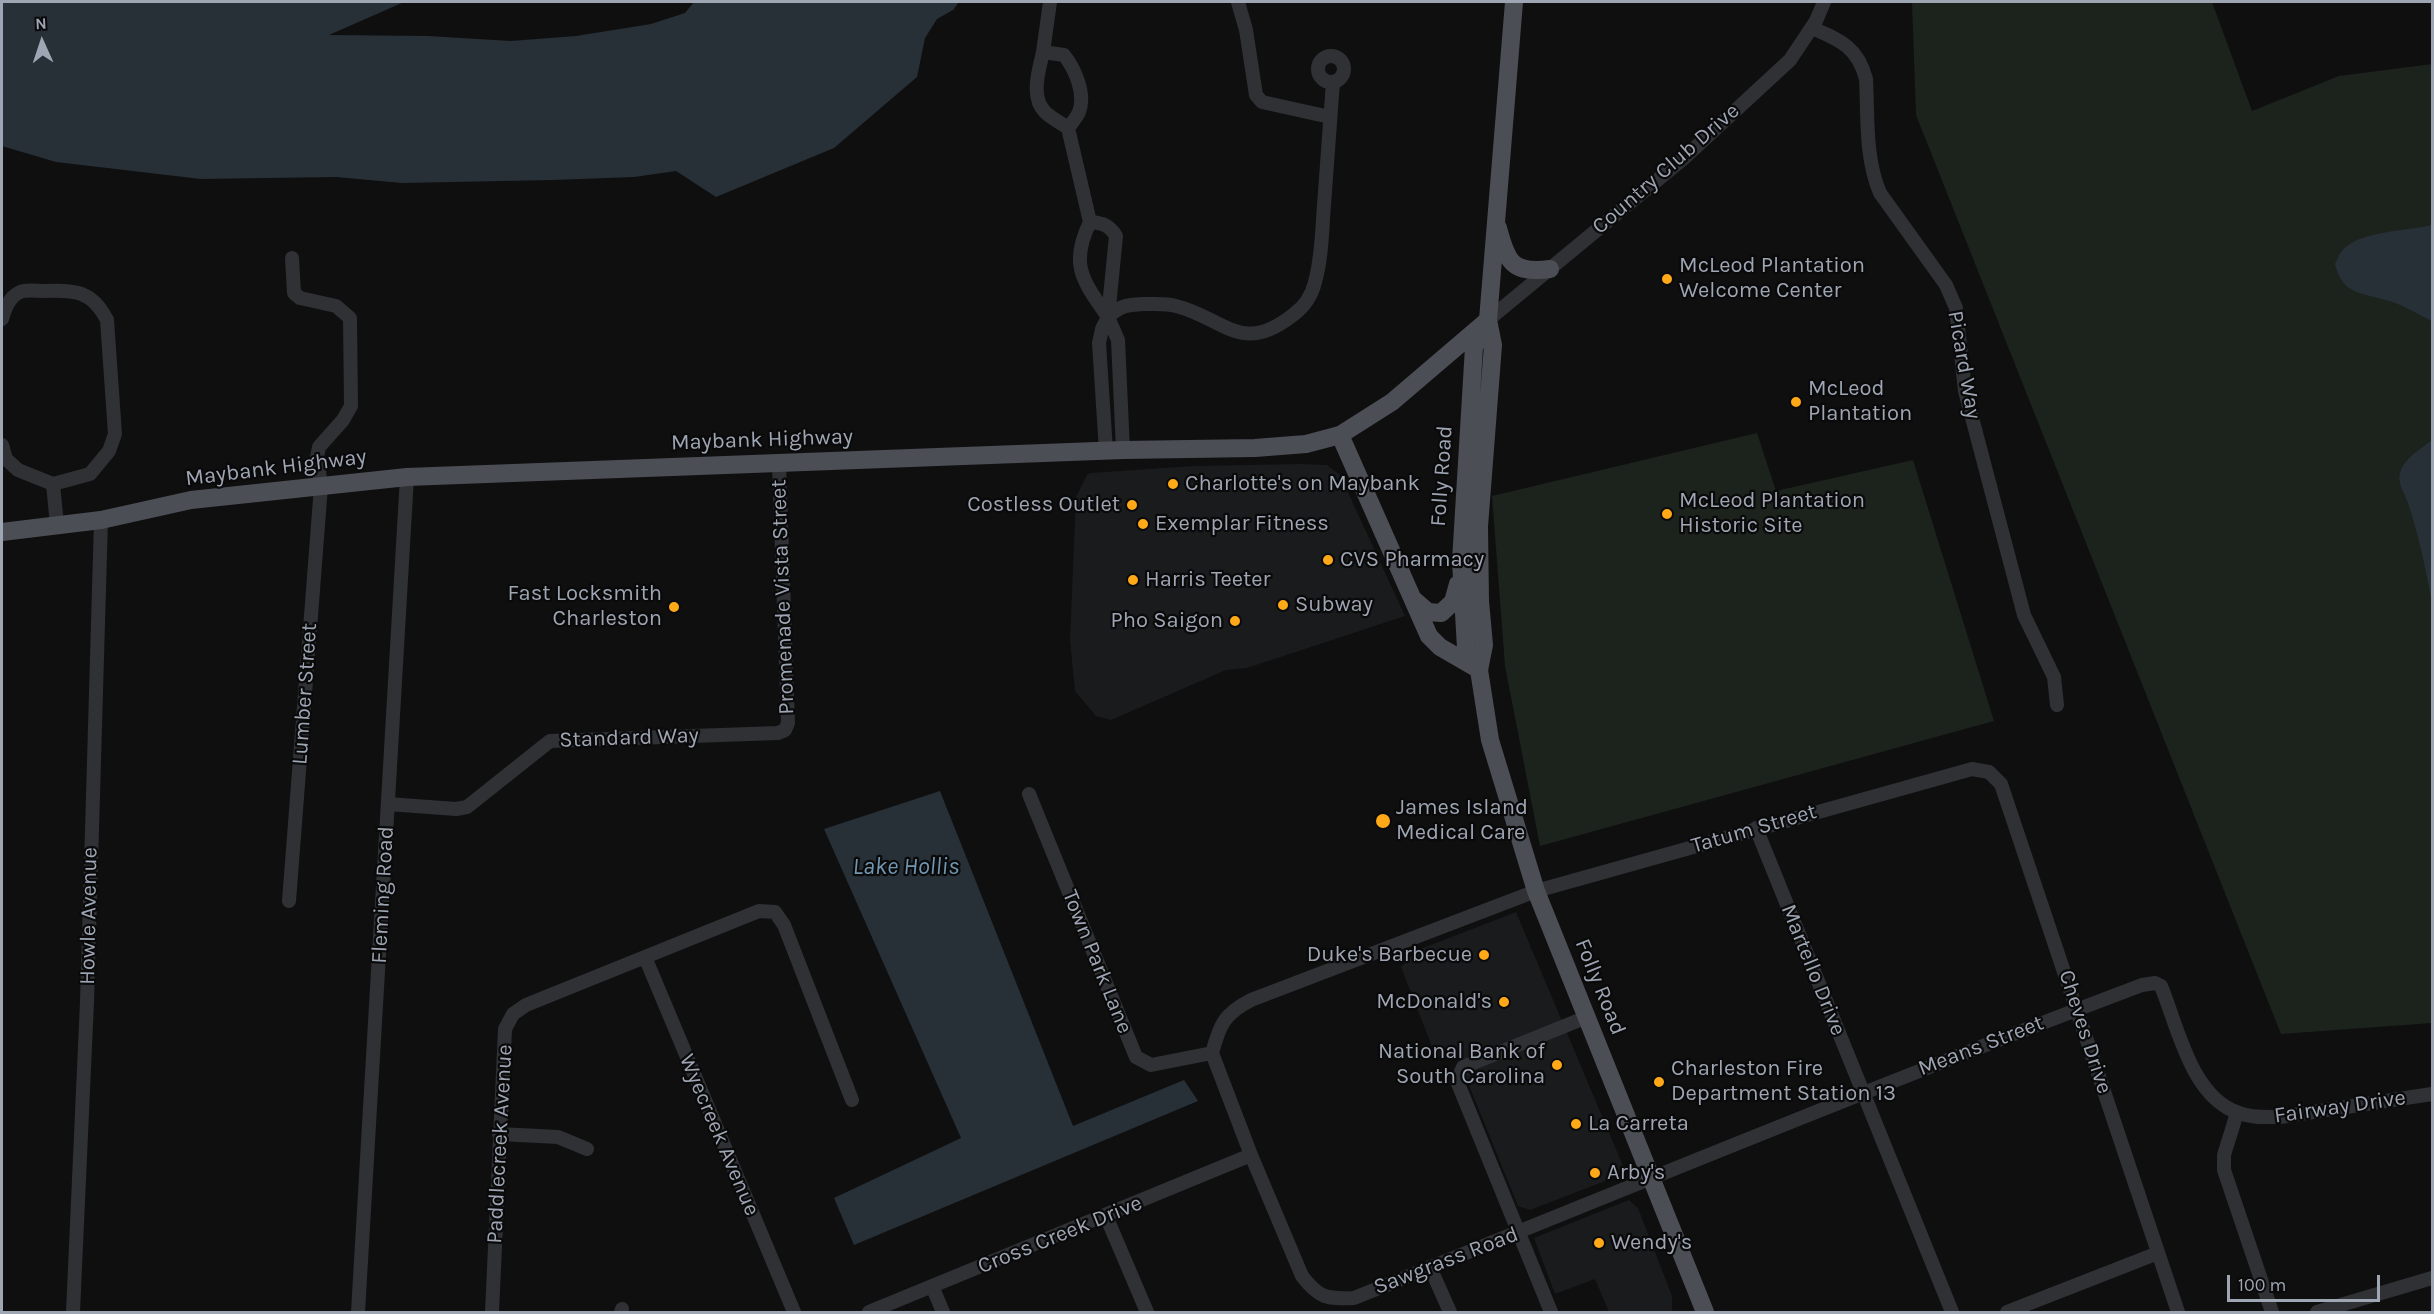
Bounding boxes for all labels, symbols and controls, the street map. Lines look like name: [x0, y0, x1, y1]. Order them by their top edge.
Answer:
north arrow: [12, 12, 72, 72]
text: N: [35, 14, 47, 33]
street label: Country Club Drive: [1587, 98, 1745, 240]
place label: McLeod Plantation Welcome Center: [1679, 253, 1865, 304]
marker: McLeod Plantation Welcome Center: [1660, 272, 1674, 286]
street label: Picard Way: [1941, 309, 1987, 421]
place label: McLeod Plantation: [1808, 376, 1912, 428]
marker: McLeod Plantation: [1789, 395, 1803, 409]
street label: Maybank Highway: [670, 424, 854, 456]
street label: Folly Road: [1425, 425, 1459, 527]
street label: Maybank Highway: [184, 444, 368, 492]
place label: Charlotte's on Maybank: [1185, 471, 1420, 497]
marker: Charlotte's on Maybank: [1166, 477, 1180, 491]
street label: Promenade Vista Street: [766, 479, 800, 715]
place label: McLeod Plantation Historic Site: [1679, 488, 1865, 540]
place label: Costless Outlet: [967, 492, 1120, 518]
marker: Costless Outlet: [1125, 498, 1139, 512]
marker: McLeod Plantation Historic Site: [1660, 507, 1674, 521]
place label: Exemplar Fitness: [1155, 511, 1329, 537]
marker: Exemplar Fitness: [1136, 517, 1150, 531]
place label: CVS Pharmacy: [1340, 547, 1484, 573]
marker: CVS Pharmacy: [1321, 553, 1335, 567]
place label: Harris Teeter: [1145, 567, 1271, 593]
marker: Harris Teeter: [1126, 573, 1140, 587]
place label: Fast Locksmith Charleston: [508, 581, 662, 632]
place label: Subway: [1295, 592, 1373, 618]
marker: Subway: [1276, 598, 1290, 612]
marker: Fast Locksmith Charleston: [667, 600, 681, 614]
place label: Pho Saigon: [1111, 608, 1223, 634]
marker: Pho Saigon: [1228, 614, 1242, 628]
street label: Lumber Street: [287, 622, 323, 766]
street label: Standard Way: [559, 722, 699, 754]
place label: James Island Medical Care: [1396, 795, 1528, 846]
street label: Tatum Street: [1688, 799, 1820, 859]
marker: James Island Medical Care: [1374, 812, 1392, 830]
street label: Fleming Road: [366, 826, 400, 964]
street label: Howle Avenue: [75, 847, 103, 985]
water label: Lake Hollis: [853, 853, 959, 881]
street label: Town Park Lane: [1056, 886, 1138, 1038]
street label: Martello Drive: [1775, 901, 1851, 1039]
street label: Folly Road: [1569, 935, 1631, 1039]
place label: Duke's Barbecue: [1307, 942, 1472, 968]
marker: Duke's Barbecue: [1477, 948, 1491, 962]
street label: Cheves Drive: [2053, 967, 2117, 1097]
place label: McDonald's: [1376, 989, 1492, 1015]
marker: McDonald's: [1497, 995, 1511, 1009]
street label: Means Street: [1914, 1010, 2048, 1082]
place label: National Bank of South Carolina: [1378, 1039, 1545, 1090]
street label: Paddlecreek Avenue: [482, 1044, 518, 1244]
street label: Wyecreek Avenue: [673, 1050, 765, 1220]
place label: Charleston Fire Department Station 13: [1671, 1056, 1896, 1108]
marker: National Bank of South Carolina: [1550, 1058, 1564, 1072]
marker: Charleston Fire Department Station 13: [1652, 1075, 1666, 1089]
street label: Fairway Drive: [2273, 1085, 2407, 1129]
place label: La Carreta: [1588, 1111, 1689, 1137]
marker: La Carreta: [1569, 1117, 1583, 1131]
place label: Arby's: [1607, 1160, 1665, 1186]
marker: Arby's: [1588, 1166, 1602, 1180]
street label: Cross Creek Drive: [974, 1190, 1146, 1280]
street label: Sawgrass Road: [1370, 1221, 1522, 1301]
place label: Wendy's: [1611, 1230, 1692, 1256]
marker: Wendy's: [1592, 1236, 1606, 1250]
scale bar: [2230, 1263, 2383, 1301]
text: 100 m: [2238, 1274, 2286, 1296]

